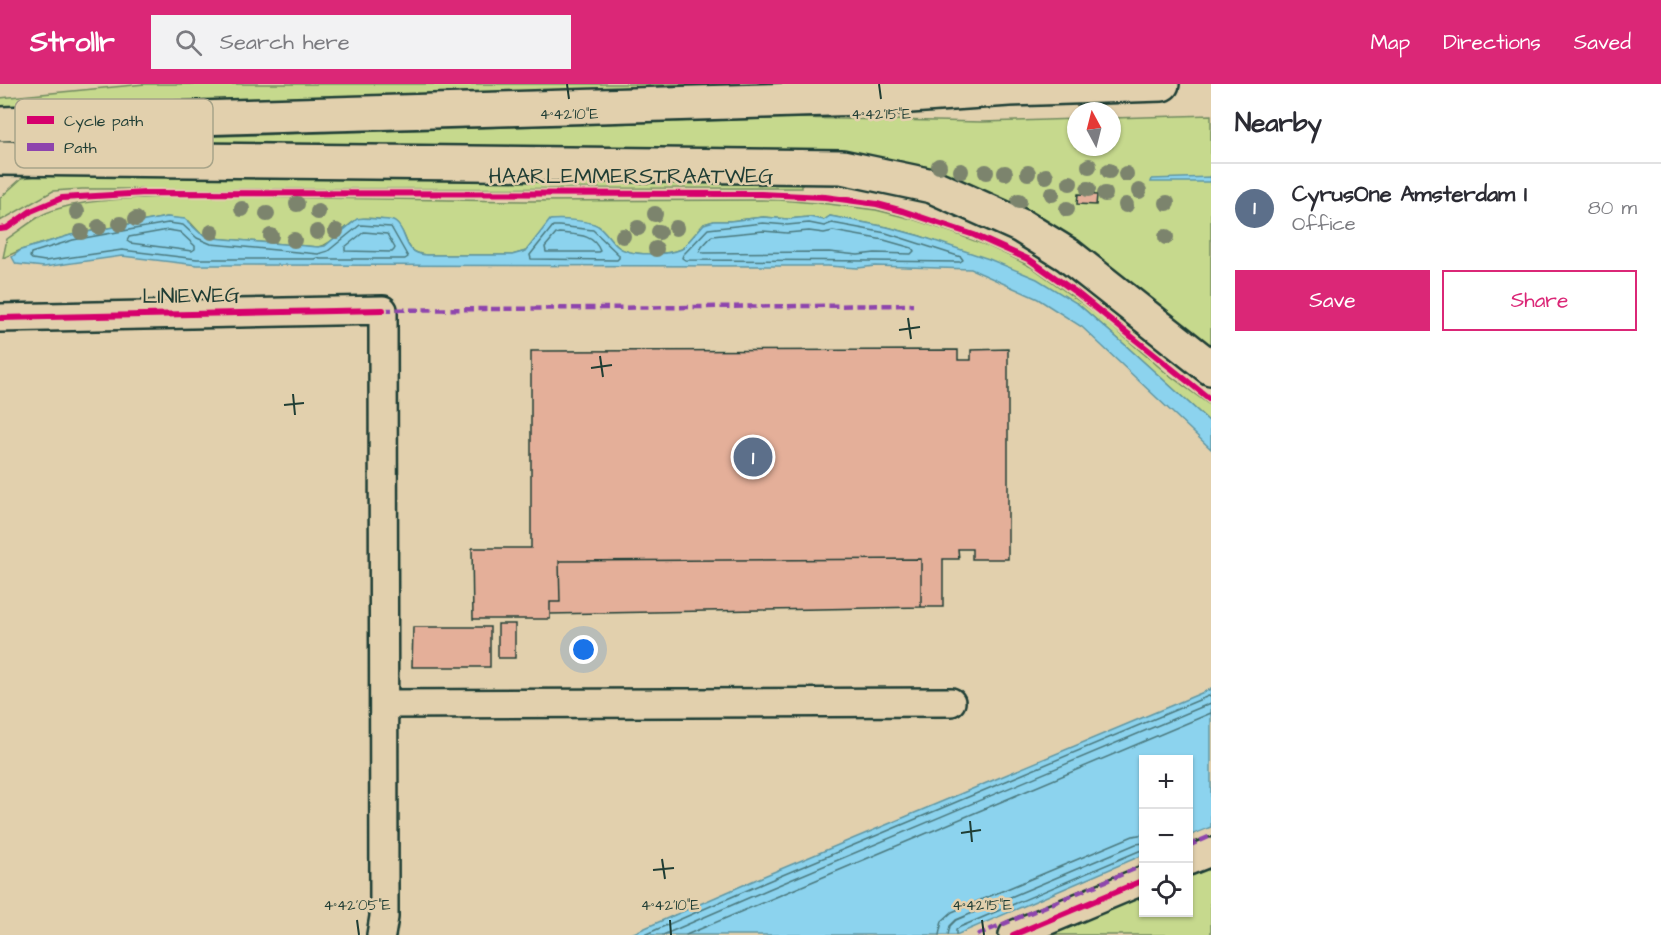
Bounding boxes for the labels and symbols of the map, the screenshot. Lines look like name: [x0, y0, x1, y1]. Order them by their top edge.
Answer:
legend: [15, 99, 213, 168]
north arrow: [1067, 102, 1121, 156]
text: 4°42'10"E: [540, 104, 598, 125]
text: 4°42'15"E: [851, 104, 911, 125]
text: Cycle path: [64, 110, 143, 133]
text: Path: [64, 137, 97, 159]
street label: HAARLEMMERSTRAATWEG: [489, 161, 773, 192]
street label: LINIEWEG: [142, 280, 240, 312]
pin: 1: [734, 434, 772, 479]
your location: [569, 635, 598, 664]
text: 4°42'05"E: [323, 895, 391, 916]
text: 4°42'10"E: [641, 895, 699, 916]
text: 4°42'15"E: [952, 895, 1012, 916]

